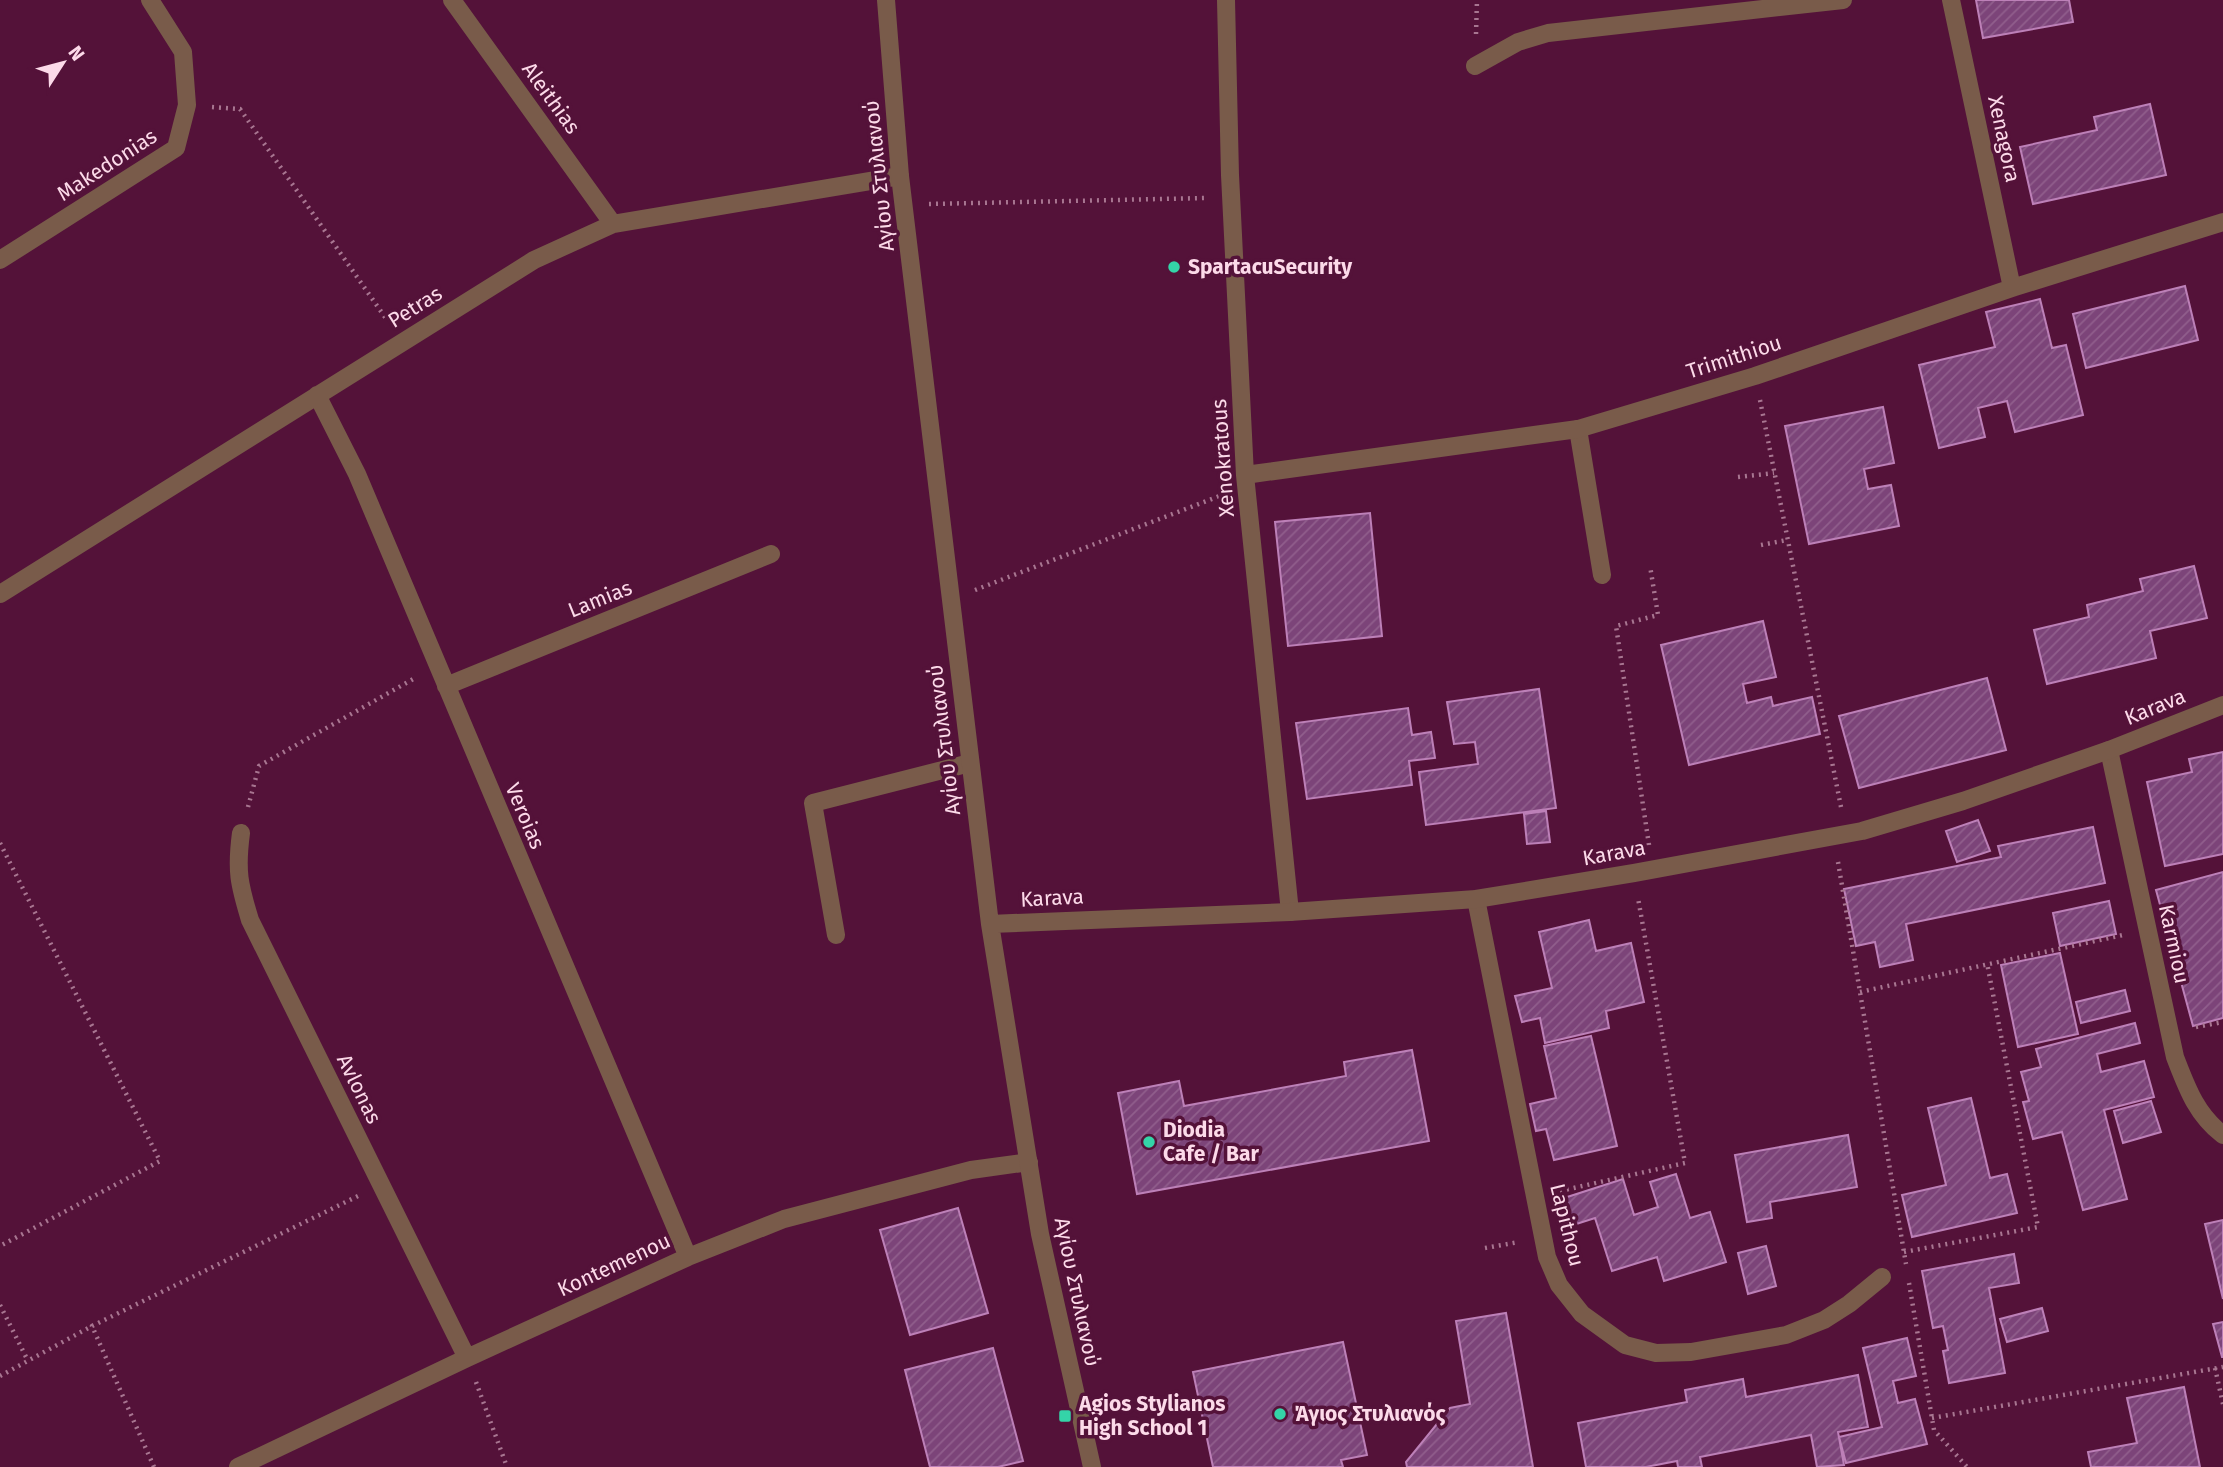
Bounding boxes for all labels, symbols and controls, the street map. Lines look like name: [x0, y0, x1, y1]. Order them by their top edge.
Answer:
north arrow: [28, 28, 98, 98]
text: N: [63, 41, 89, 65]
street label: Aleithias: [516, 57, 586, 139]
street label: Xenagora: [1982, 93, 2026, 185]
street label: Αγίου Στυλιανού: [858, 99, 900, 253]
street label: Makedonias: [52, 123, 162, 207]
place label: SpartacuSecurity: [1188, 254, 1352, 280]
marker: SpartacuSecurity: [1166, 259, 1182, 275]
street label: Petras: [383, 280, 447, 334]
street label: Trimithiou: [1683, 329, 1785, 385]
street label: Xenokratous: [1206, 398, 1240, 518]
street label: Lamias: [564, 574, 636, 624]
street label: Αγίου Στυλιανού: [922, 663, 966, 817]
street label: Karava: [2121, 683, 2189, 731]
street label: Veroias: [499, 779, 551, 853]
street label: Karava: [1580, 835, 1648, 871]
street label: Karava: [1020, 883, 1084, 913]
street label: Karmiou: [2153, 902, 2195, 986]
street label: Avlonas: [331, 1050, 387, 1128]
place label: Diodia Cafe / Bar: [1163, 1117, 1260, 1167]
marker: Diodia Cafe / Bar: [1141, 1134, 1157, 1150]
street label: Lapithou: [1544, 1181, 1590, 1269]
street label: Αγίου Στυλιανού: [1049, 1215, 1105, 1369]
street label: Kontemenou: [553, 1228, 675, 1302]
place label: Agios Stylianos High School 1: [1078, 1391, 1225, 1441]
place label: Άγιος Στυλιανός: [1294, 1401, 1446, 1427]
marker: Άγιος Στυλιανός: [1272, 1406, 1288, 1422]
marker: Agios Stylianos High School 1: [1057, 1408, 1073, 1424]

